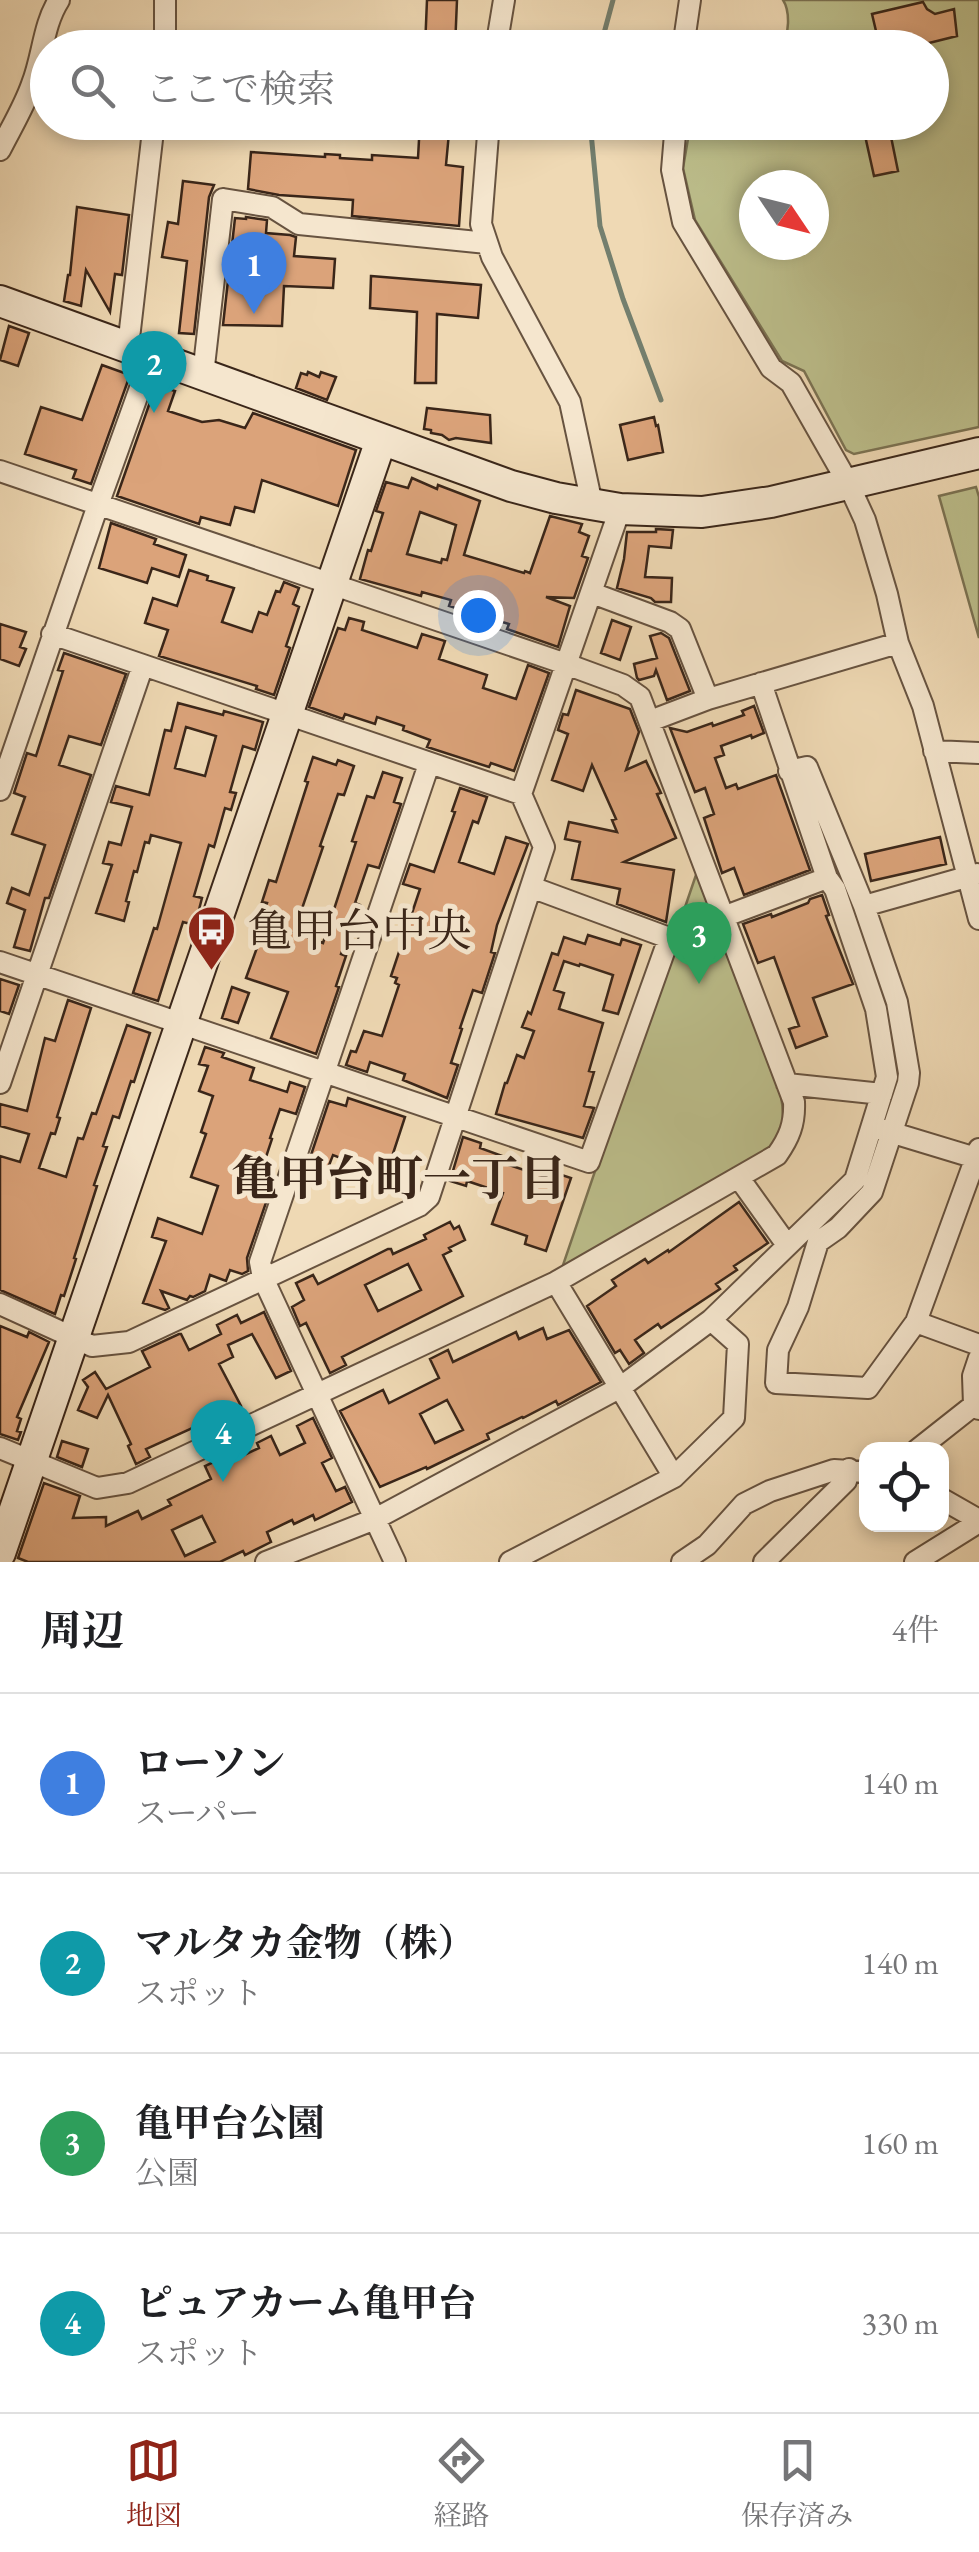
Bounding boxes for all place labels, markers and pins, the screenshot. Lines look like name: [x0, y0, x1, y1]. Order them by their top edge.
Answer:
pin: 1: [222, 232, 286, 314]
pin: 2: [122, 330, 186, 413]
place label: 亀甲台中央: [247, 901, 472, 959]
pin: 3: [666, 902, 732, 984]
bus stop icon: 亀甲台中央: [186, 904, 238, 972]
pin: 4: [190, 1400, 256, 1482]

